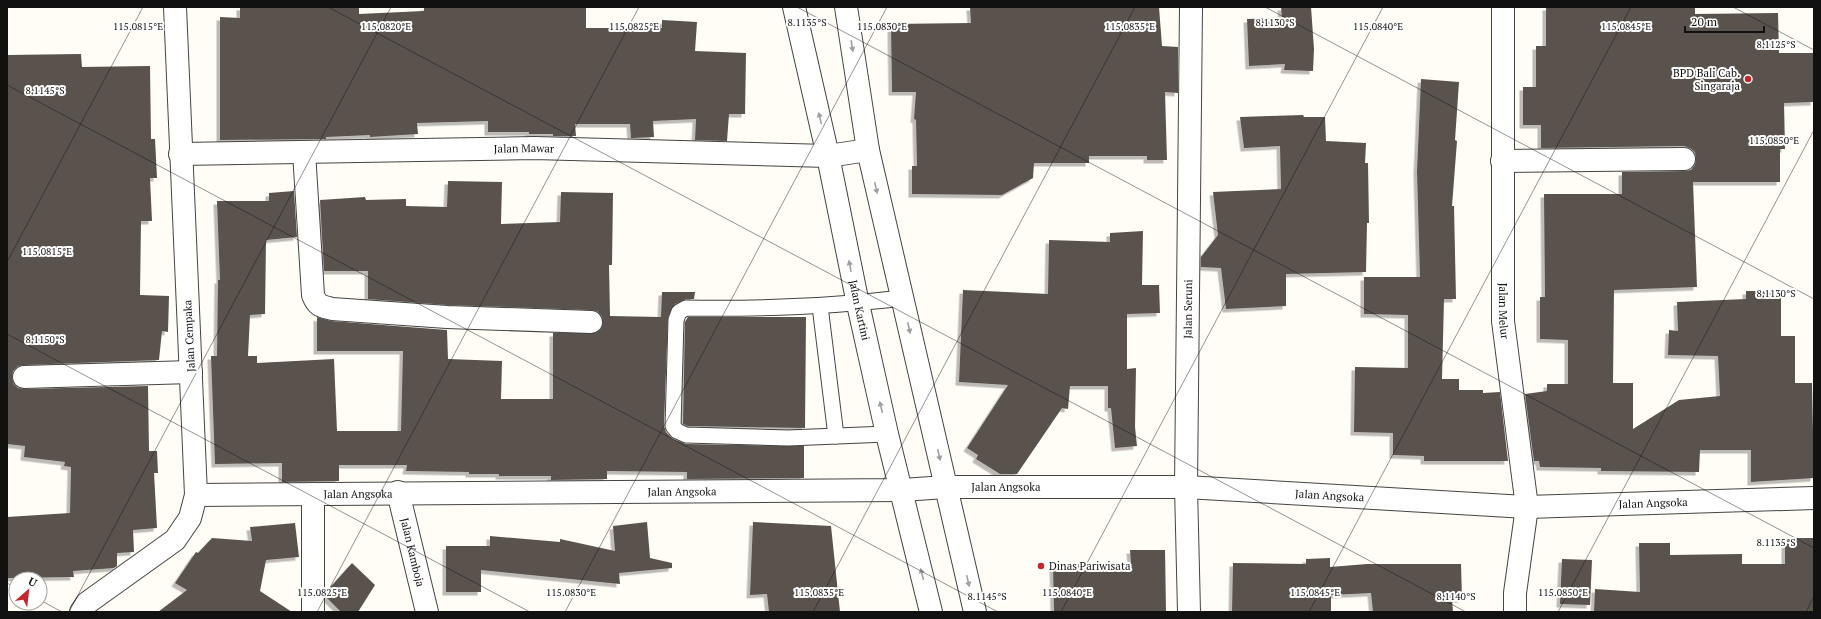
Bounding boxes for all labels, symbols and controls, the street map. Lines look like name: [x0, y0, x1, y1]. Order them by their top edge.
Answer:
scale bar: [1685, 8, 1764, 34]
text: 20 m: [1691, 14, 1718, 29]
text: 8.1135°S: [787, 16, 827, 29]
text: 8.1130°S: [1255, 16, 1295, 29]
text: 115.0815°E: [113, 20, 163, 33]
text: 115.0820°E: [361, 20, 411, 33]
text: 115.0825°E: [609, 20, 659, 33]
text: 115.0830°E: [857, 20, 907, 33]
text: 115.0835°E: [1105, 20, 1155, 33]
text: 115.0840°E: [1353, 20, 1403, 33]
text: 115.0845°E: [1601, 20, 1651, 33]
text: 8.1125°S: [1756, 38, 1796, 51]
one-way arrow: [849, 39, 855, 52]
place label: BPD Bali Cab. Singaraja: [1673, 66, 1740, 93]
marker: BPD Bali Cab. Singaraja: [1743, 74, 1753, 84]
text: 8.1145°S: [25, 84, 65, 97]
one-way arrow: [816, 112, 822, 124]
text: 115.0850°E: [1749, 134, 1799, 147]
street label: Jalan Mawar: [494, 141, 555, 156]
one-way arrow: [874, 182, 880, 194]
text: 115.0815°E: [22, 245, 72, 258]
one-way arrow: [847, 260, 853, 273]
street label: Jalan Kartini: [846, 278, 873, 342]
street label: Jalan Seruni: [1181, 279, 1195, 339]
street label: Jalan Melur: [1496, 283, 1512, 341]
text: 8.1130°S: [1756, 287, 1796, 300]
street label: Jalan Cempaka: [180, 299, 198, 372]
one-way arrow: [907, 322, 913, 334]
text: 8.1150°S: [25, 333, 65, 346]
one-way arrow: [878, 401, 884, 413]
one-way arrow: [936, 448, 942, 461]
street label: Jalan Angsoka: [971, 480, 1041, 494]
street label: Jalan Angsoka: [647, 484, 717, 499]
street label: Jalan Angsoka: [1295, 486, 1365, 504]
street label: Jalan Angsoka: [323, 487, 393, 501]
street label: Jalan Angsoka: [1618, 495, 1688, 511]
street label: Jalan Kamboja: [397, 516, 428, 589]
text: 8.1135°S: [1756, 536, 1796, 549]
place label: Dinas Pariwisata: [1049, 559, 1131, 573]
marker: Dinas Pariwisata: [1036, 561, 1046, 571]
one-way arrow: [919, 568, 925, 580]
north arrow: [8, 571, 48, 611]
text: U: [26, 574, 40, 590]
one-way arrow: [966, 575, 972, 587]
text: 115.0825°E: [297, 586, 347, 599]
text: 115.0830°E: [546, 586, 596, 599]
text: 115.0835°E: [794, 586, 844, 599]
text: 115.0840°E: [1042, 586, 1092, 599]
text: 115.0845°E: [1290, 586, 1340, 599]
text: 115.0850°E: [1538, 586, 1588, 599]
text: 8.1145°S: [967, 590, 1007, 603]
text: 8.1140°S: [1436, 590, 1476, 603]

